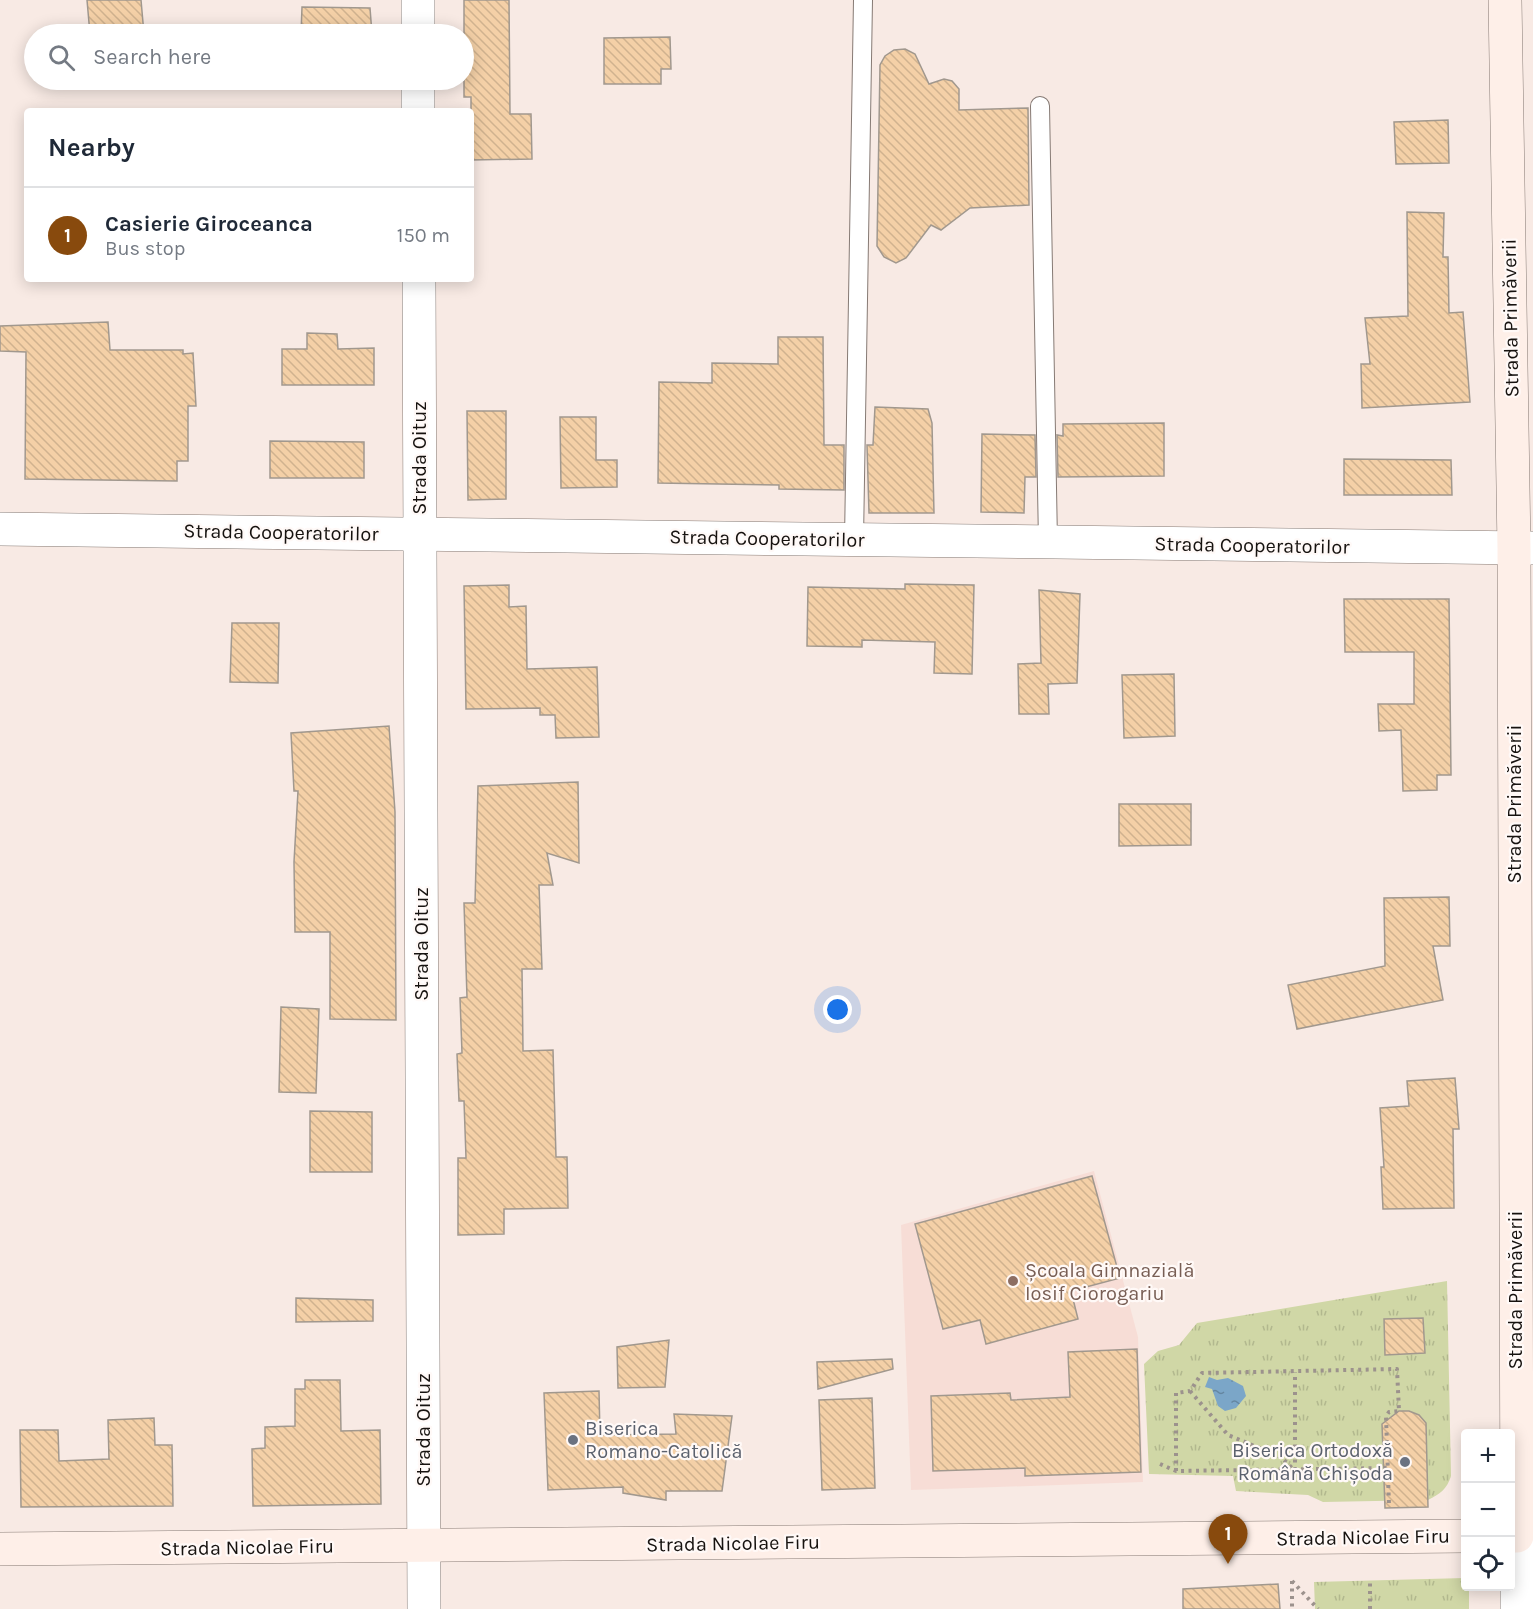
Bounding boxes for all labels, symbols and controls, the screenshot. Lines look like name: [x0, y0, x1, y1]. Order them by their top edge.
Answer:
search box: [24, 24, 474, 90]
icon: search: [45, 41, 78, 74]
text: Search here: [93, 44, 211, 70]
text: Nearby: [48, 132, 135, 163]
text: Casierie Giroceanca: [105, 211, 313, 237]
text: 1: [64, 224, 71, 247]
text: 150 m: [397, 224, 450, 247]
text: Bus stop: [105, 237, 185, 260]
street label: Strada Primăverii: [1498, 238, 1523, 398]
street label: Strada Oituz: [408, 401, 431, 515]
street label: Strada Cooperatorilor: [183, 519, 380, 546]
street label: Strada Cooperatorilor: [669, 525, 866, 552]
street label: Strada Cooperatorilor: [1154, 532, 1351, 559]
street label: Strada Primăverii: [1503, 725, 1526, 883]
street label: Strada Oituz: [410, 887, 433, 1001]
your location: [823, 995, 852, 1024]
street label: Strada Primăverii: [1504, 1211, 1527, 1369]
place label: Școala Gimnazială Iosif Ciorogariu: [1025, 1259, 1194, 1305]
marker: Școala Gimnazială Iosif Ciorogariu: [1006, 1274, 1020, 1288]
street label: Strada Oituz: [412, 1373, 435, 1487]
place label: Biserica Romano-Catolică: [585, 1417, 742, 1463]
map controls: [1461, 1429, 1515, 1591]
button: +: [1461, 1429, 1515, 1483]
marker: Biserica Romano-Catolică: [566, 1433, 580, 1447]
place label: Biserica Ortodoxă Română Chișoda: [1232, 1439, 1393, 1485]
marker: Biserica Ortodoxă Română Chișoda: [1398, 1455, 1412, 1469]
button: −: [1461, 1483, 1515, 1537]
pin: 1: [1208, 1514, 1248, 1564]
street label: Strada Nicolae Firu: [1276, 1524, 1450, 1551]
street label: Strada Nicolae Firu: [646, 1530, 820, 1557]
street label: Strada Nicolae Firu: [160, 1534, 334, 1561]
button: locate: [1461, 1537, 1515, 1591]

